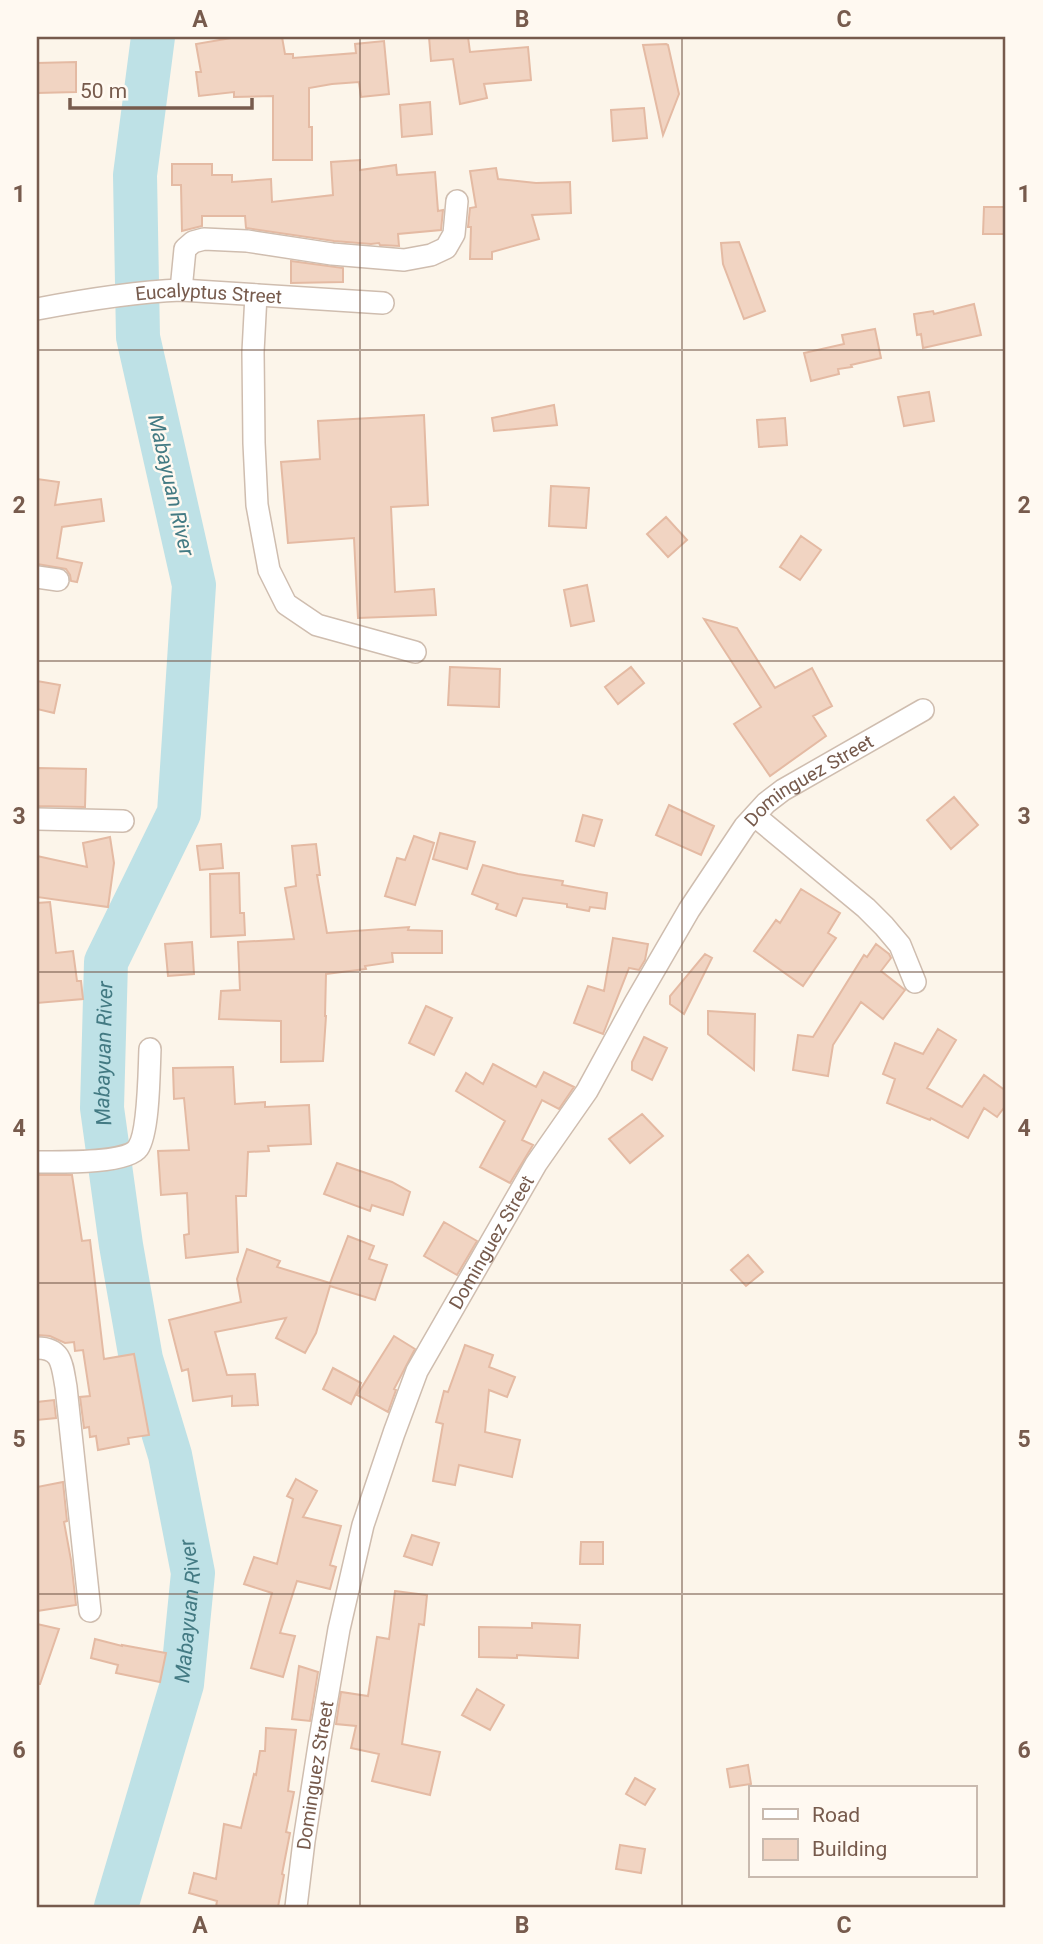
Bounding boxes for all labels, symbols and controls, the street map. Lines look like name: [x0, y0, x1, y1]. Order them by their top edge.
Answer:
text: A: [192, 6, 208, 33]
text: B: [515, 6, 529, 33]
text: C: [836, 6, 852, 33]
scale bar: [70, 66, 252, 110]
text: 50 m: [80, 79, 127, 103]
text: 1: [12, 181, 26, 208]
text: 1: [1017, 181, 1031, 208]
street label: Eucalyptus Street: [134, 279, 283, 308]
water label: Mabayuan River: [143, 412, 199, 559]
text: 2: [12, 492, 26, 519]
text: 2: [1017, 492, 1031, 519]
street label: Dominguez Street: [739, 729, 877, 831]
text: 3: [12, 803, 26, 830]
text: 3: [1017, 803, 1031, 830]
water label: Mabayuan River: [90, 980, 117, 1127]
text: 4: [12, 1115, 26, 1142]
text: 4: [1017, 1115, 1031, 1142]
street label: Dominguez Street: [444, 1171, 539, 1313]
text: 5: [12, 1426, 26, 1453]
text: 5: [1017, 1426, 1031, 1453]
water label: Mabayuan River: [170, 1536, 205, 1684]
street label: Dominguez Street: [292, 1699, 338, 1851]
text: 6: [12, 1737, 26, 1764]
text: 6: [1017, 1737, 1031, 1764]
legend: [749, 1786, 976, 1878]
text: Road: [812, 1803, 860, 1827]
text: Building: [812, 1837, 887, 1861]
text: A: [192, 1912, 208, 1939]
text: B: [515, 1912, 529, 1939]
text: C: [836, 1912, 852, 1939]

